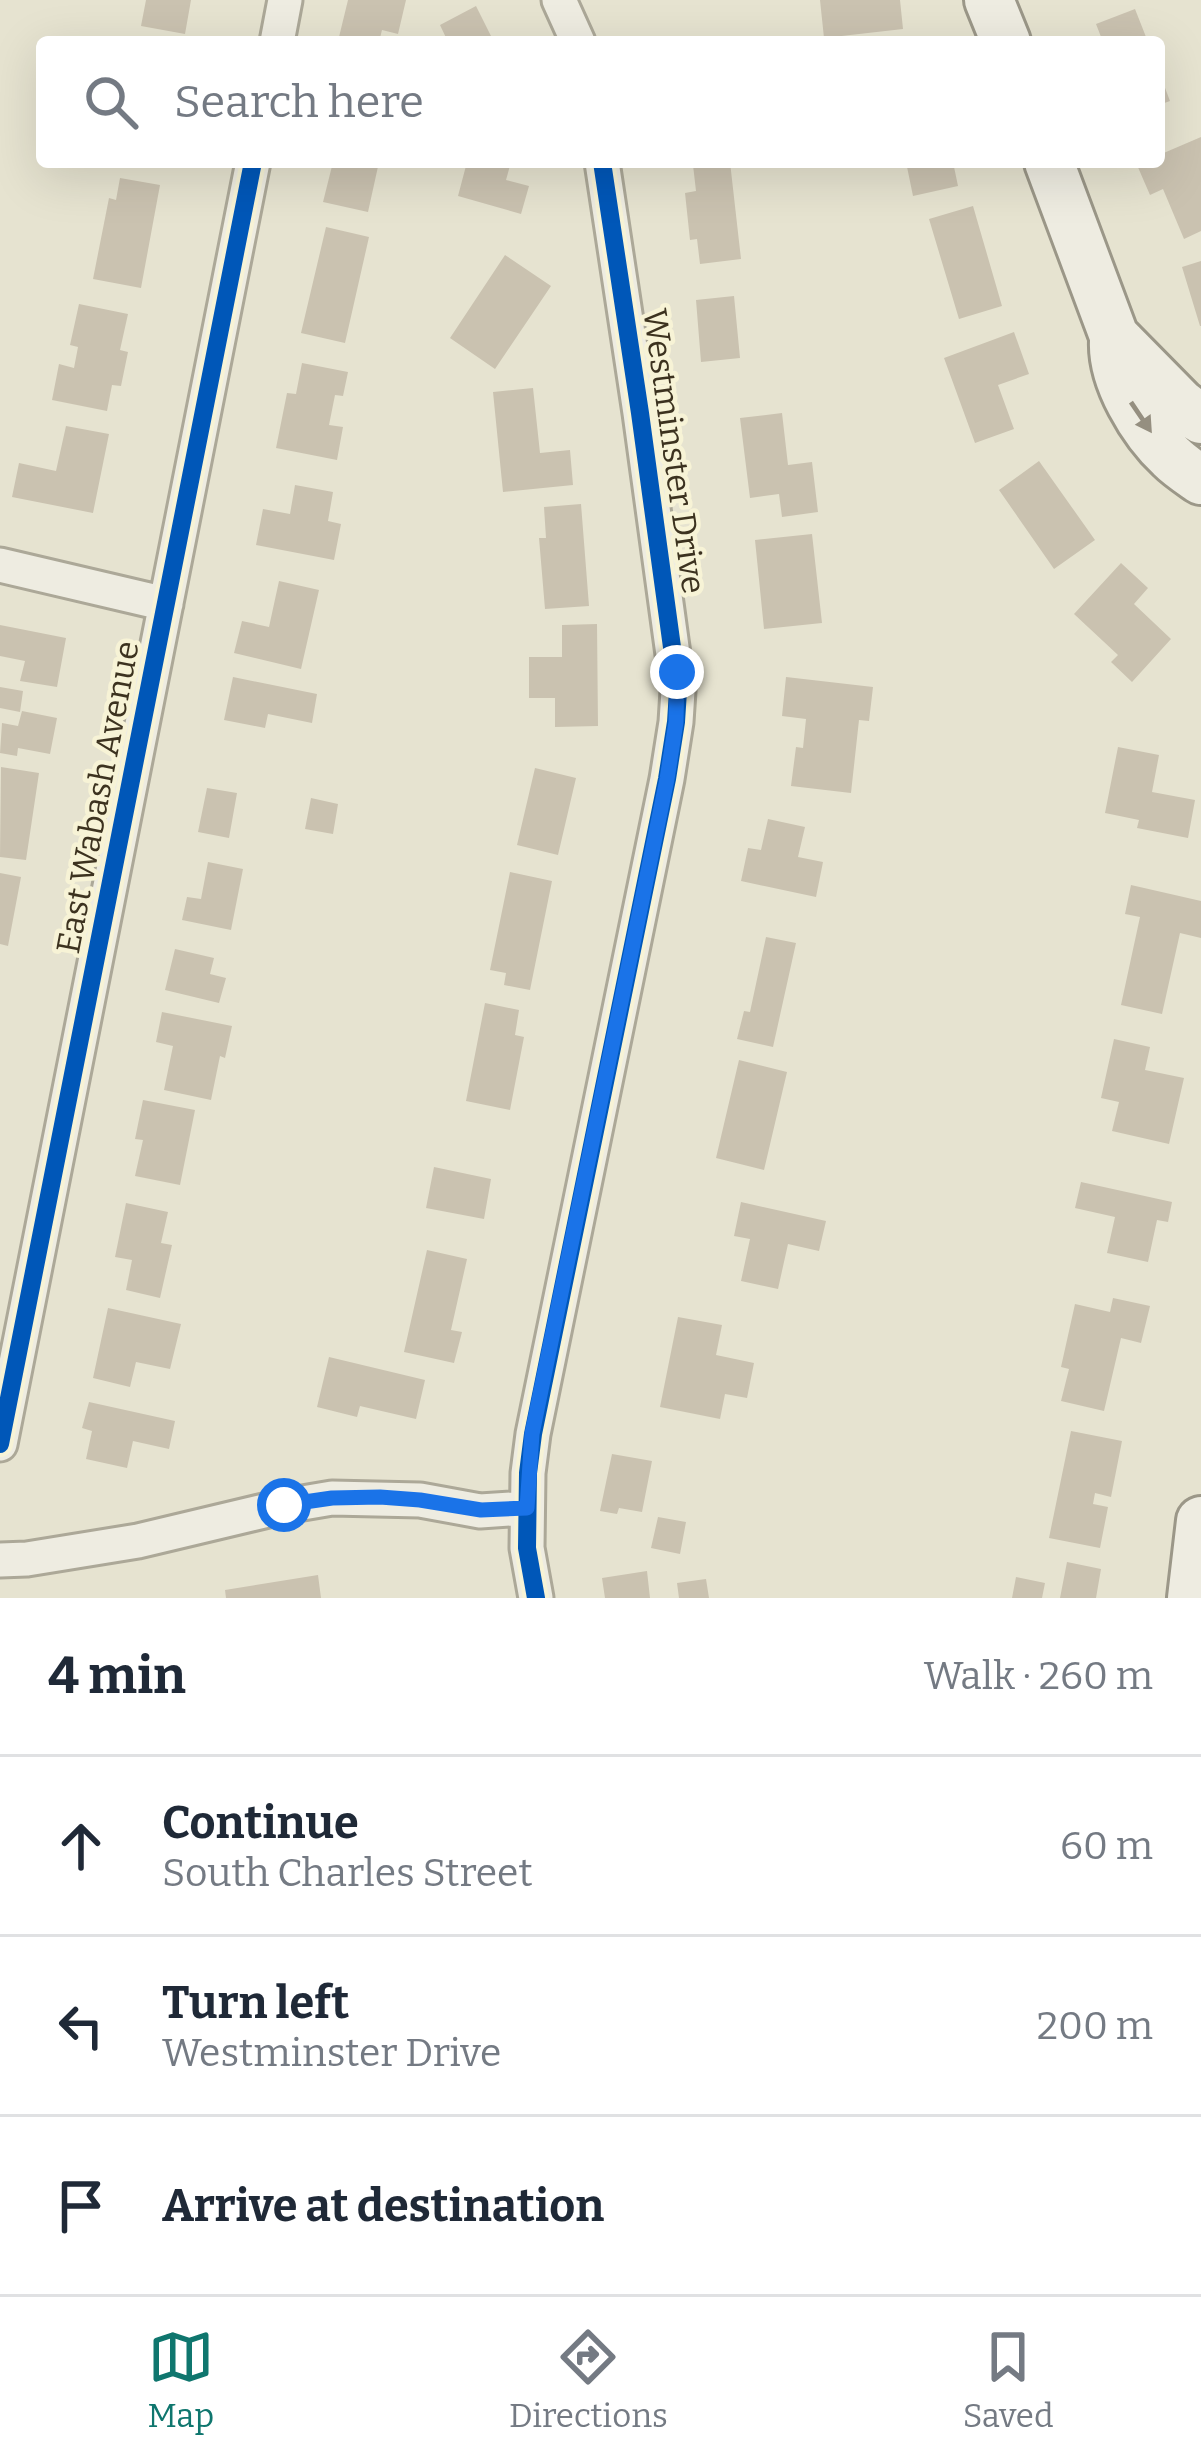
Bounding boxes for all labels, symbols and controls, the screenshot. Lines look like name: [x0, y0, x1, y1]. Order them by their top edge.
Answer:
search box: [36, 36, 1165, 168]
icon: search: [78, 69, 144, 135]
text: Search here: [174, 75, 424, 129]
street label: Westminster Drive: [634, 306, 714, 596]
one-way arrow: [1129, 401, 1152, 434]
street label: East Wabash Avenue: [48, 638, 148, 957]
route end: [650, 645, 704, 699]
route start: [257, 1478, 311, 1532]
text: 4 min: [48, 1645, 186, 1707]
text: Walk · 260 m: [924, 1653, 1153, 1699]
text: Continue: [162, 1796, 359, 1850]
icon: ahead: [48, 1813, 114, 1879]
text: 60 m: [1060, 1823, 1153, 1869]
text: South Charles Street: [162, 1850, 533, 1896]
text: Turn left: [162, 1976, 349, 2030]
icon: left: [48, 1993, 114, 2059]
text: 200 m: [1037, 2003, 1153, 2049]
text: Westminster Drive: [162, 2030, 501, 2076]
icon: arrive: [48, 2173, 114, 2239]
text: Arrive at destination: [162, 2179, 604, 2233]
tab: Map: [148, 2324, 214, 2436]
tab: Directions: [509, 2324, 668, 2436]
tab: Saved: [963, 2324, 1053, 2436]

